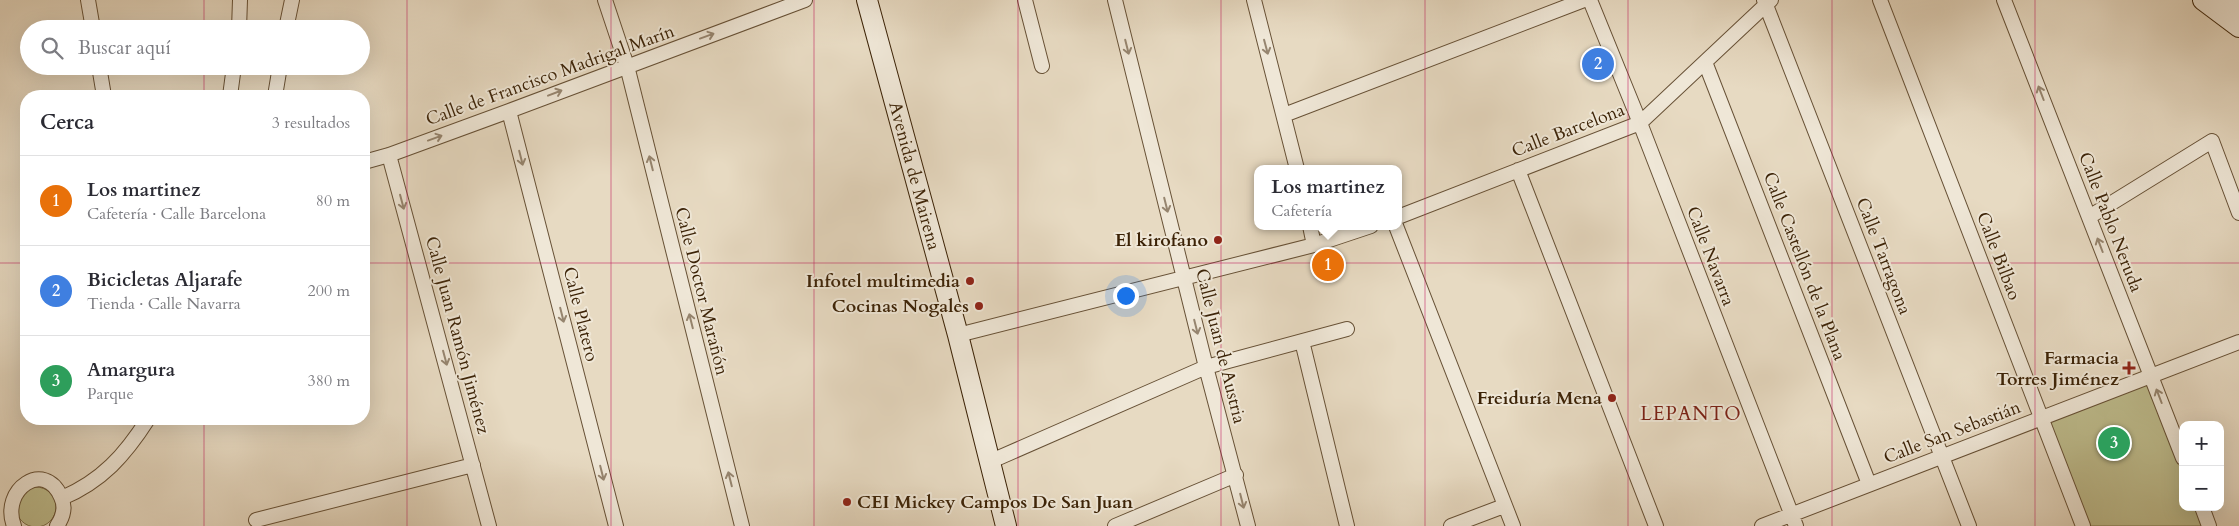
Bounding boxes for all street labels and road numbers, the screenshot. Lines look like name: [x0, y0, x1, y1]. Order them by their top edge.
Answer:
street label: Calle de Francisco Madrigal Marín: [422, 18, 679, 132]
street label: Calle Barcelona: [1508, 97, 1628, 163]
street label: Avenida de Mairena: [882, 99, 946, 253]
street label: Calle Pablo Neruda: [2072, 148, 2149, 296]
street label: Calle Castellón de la Plana: [1757, 168, 1852, 364]
street label: Calle Tarragona: [1850, 194, 1917, 318]
street label: Calle Navarra: [1680, 203, 1741, 310]
street label: Calle Doctor Marañón: [669, 204, 735, 379]
street label: Calle Bilbao: [1970, 208, 2027, 304]
street label: Calle Juan Ramón Jiménez: [419, 233, 496, 437]
street label: Calle Platero: [557, 264, 604, 364]
street label: Calle Juan de Austria: [1189, 266, 1252, 426]
street label: Calle San Sebastián: [1880, 395, 2025, 470]

